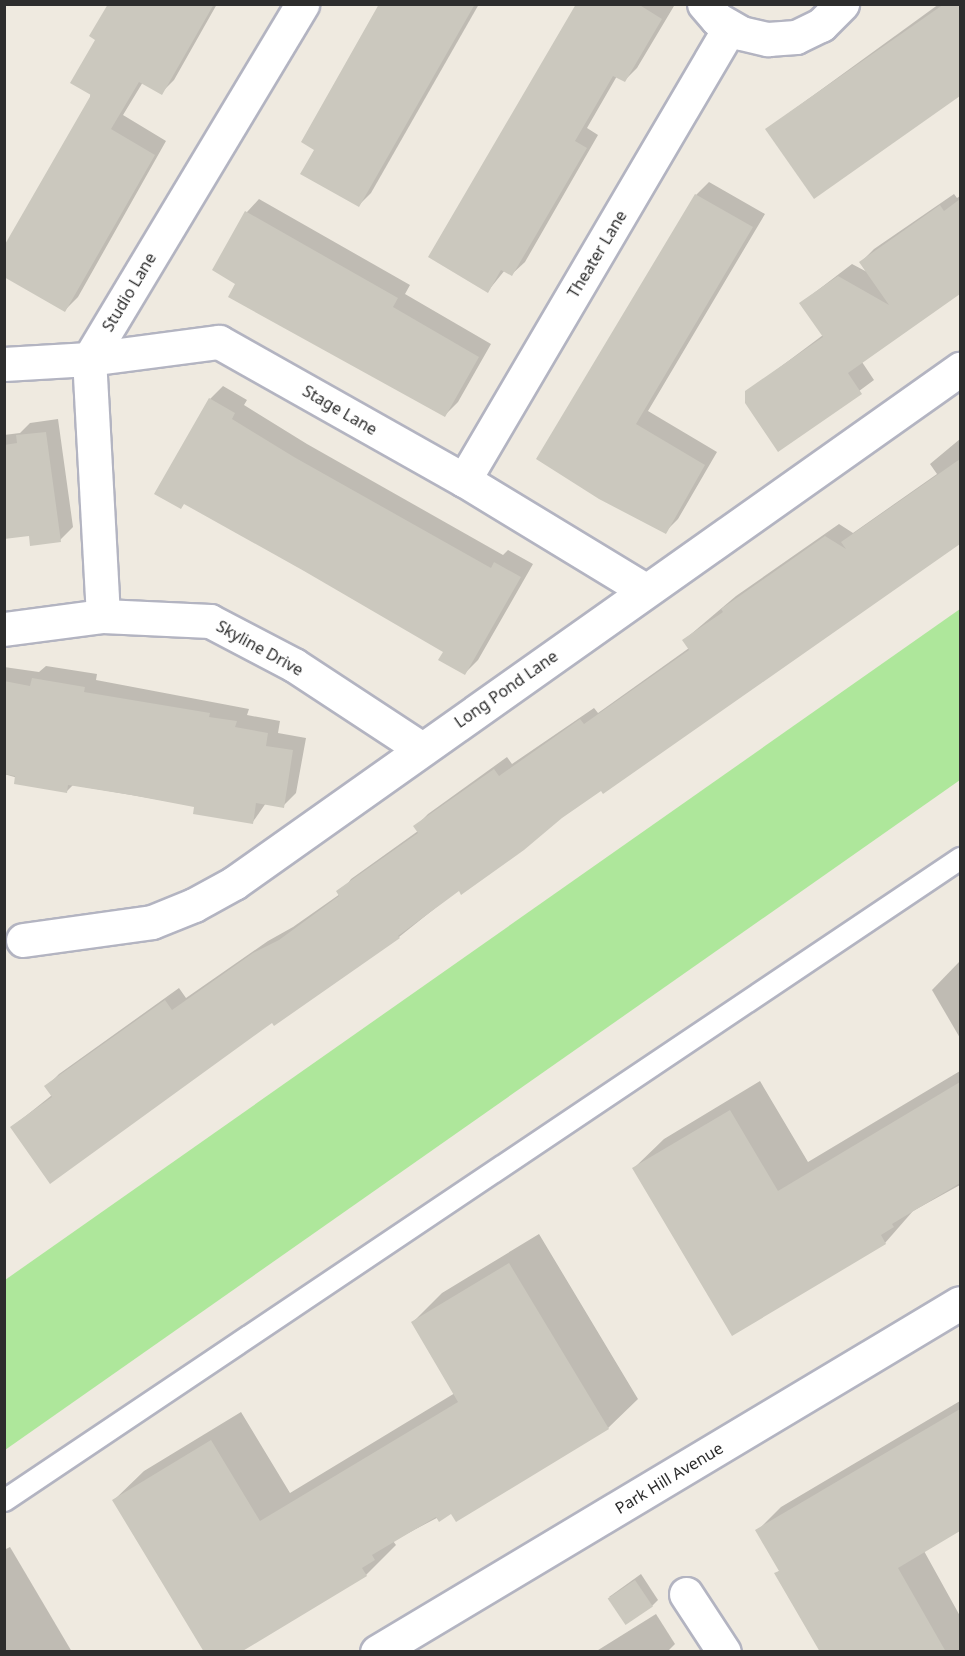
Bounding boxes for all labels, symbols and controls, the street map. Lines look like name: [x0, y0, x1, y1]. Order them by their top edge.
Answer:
street label: Theater Lane: [563, 207, 631, 301]
street label: Studio Lane: [98, 249, 160, 335]
street label: Stage Lane: [299, 381, 381, 439]
street label: Skyline Drive: [213, 616, 307, 680]
street label: Long Pond Lane: [451, 646, 561, 732]
street label: Park Hill Avenue: [612, 1438, 726, 1518]

